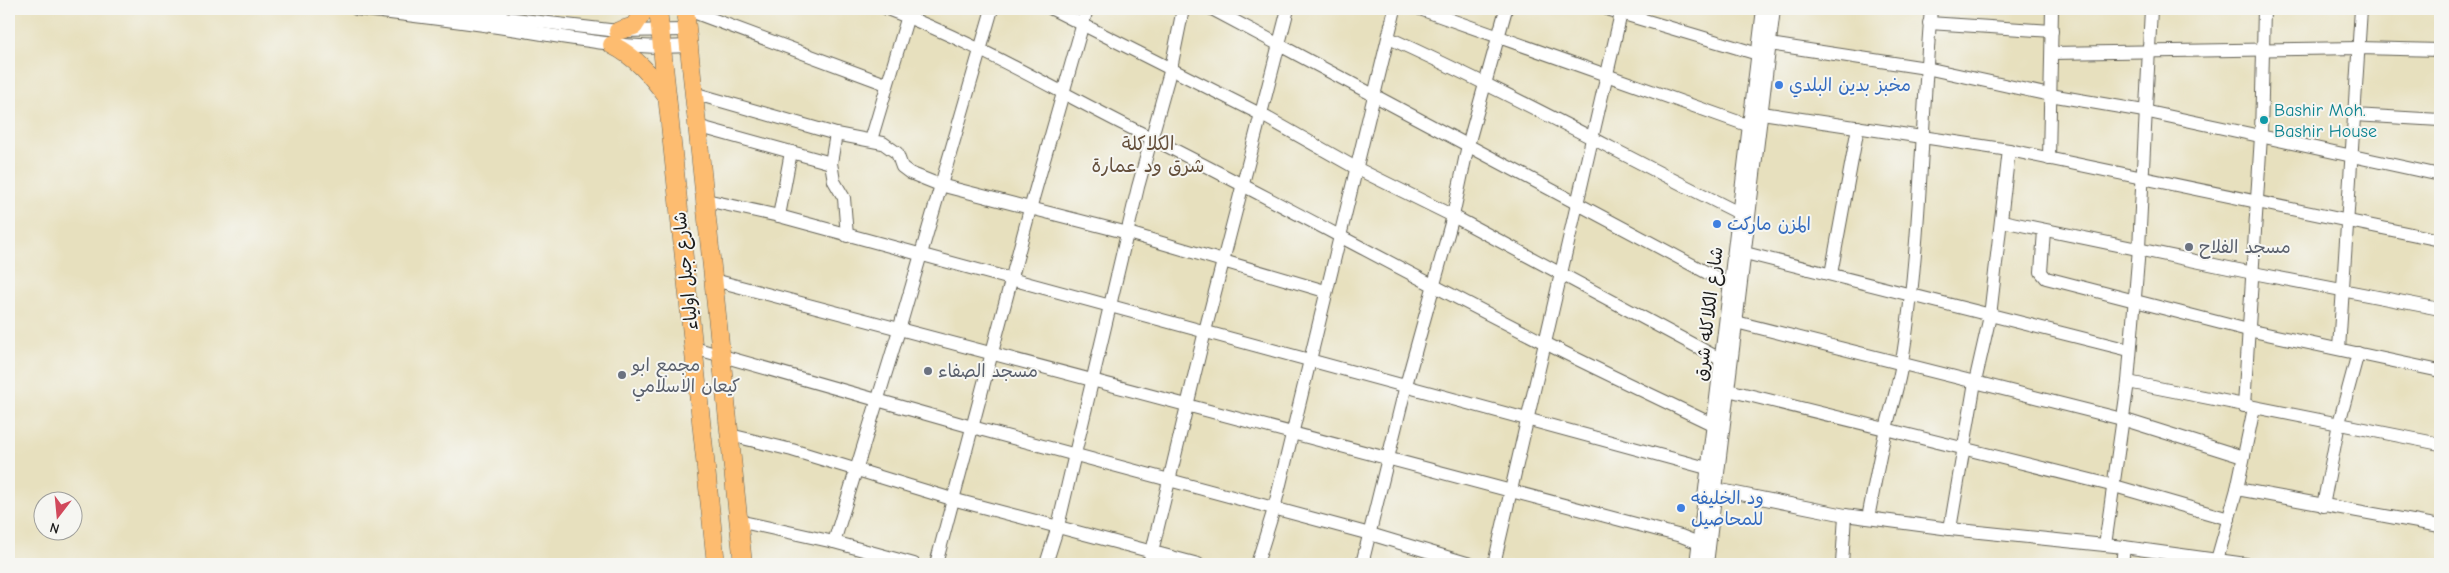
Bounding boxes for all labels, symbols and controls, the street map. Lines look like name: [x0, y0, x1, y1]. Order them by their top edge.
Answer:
place label: مخبز بدين البلدي: [1789, 75, 1911, 98]
marker: مخبز بدين البلدي: [1773, 79, 1785, 91]
place label: Bashir Moh. Bashir House: [2274, 100, 2377, 142]
marker: Bashir Moh. Bashir House: [2258, 114, 2270, 126]
district label: الكلاكلة شرق ود عمارة: [1092, 133, 1204, 177]
street label: شارع جبل اولياء: [669, 210, 704, 331]
place label: المزن ماركت: [1727, 214, 1811, 235]
marker: المزن ماركت: [1711, 218, 1723, 230]
place label: مسجد الفلاح: [2199, 237, 2291, 259]
marker: مسجد الفلاح: [2183, 241, 2195, 253]
street label: شارع الكلاكله شرق: [1690, 246, 1729, 383]
place label: مجمع ابو كيعان الاسلامي: [630, 355, 741, 402]
place label: مسجد الصفاء: [938, 361, 1038, 382]
marker: مسجد الصفاء: [922, 365, 934, 377]
marker: مجمع ابو كيعان الاسلامي: [616, 369, 628, 381]
place label: ود الخليفه للمحاصيل: [1691, 488, 1764, 530]
north arrow: [32, 490, 82, 540]
marker: ود الخليفه للمحاصيل: [1675, 502, 1687, 514]
text: N: [48, 519, 61, 537]

